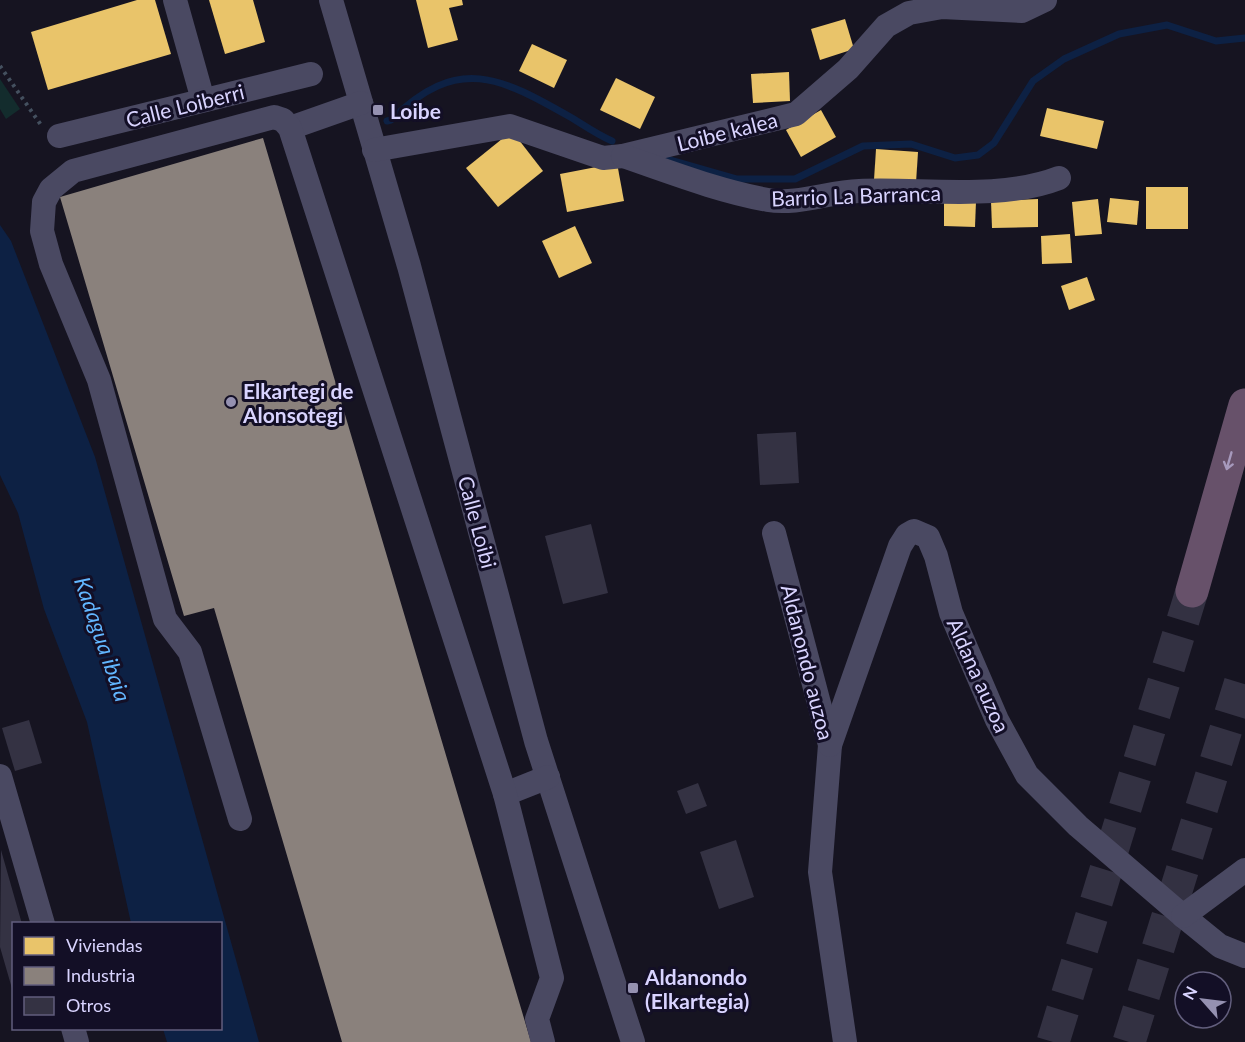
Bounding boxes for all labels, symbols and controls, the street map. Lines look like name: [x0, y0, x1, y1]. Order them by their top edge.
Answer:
street label: Calle Loiberri: [123, 78, 247, 132]
place label: Loibe: [390, 98, 441, 123]
marker: Loibe: [371, 103, 385, 117]
street label: Loibe kalea: [674, 106, 780, 156]
street label: Barrio La Barranca: [771, 180, 941, 210]
place label: Elkartegi de Alonsotegi: [242, 378, 354, 427]
marker: Elkartegi de Alonsotegi: [224, 395, 238, 409]
one-way arrow: [1223, 451, 1234, 470]
street label: Calle Loibi: [454, 473, 502, 571]
water label: Kadagua ibaia: [69, 573, 137, 705]
street label: Aldanondo auzoa: [777, 582, 839, 742]
street label: Aldana auzoa: [943, 614, 1015, 736]
legend: [12, 922, 222, 1030]
text: Viviendas: [66, 934, 143, 956]
text: Industria: [66, 964, 135, 986]
place label: Aldanondo (Elkartegia): [644, 964, 749, 1013]
north arrow: [1173, 970, 1233, 1030]
marker: Aldanondo (Elkartegia): [626, 981, 640, 995]
text: N: [1178, 983, 1201, 1003]
text: Otros: [66, 994, 111, 1016]

